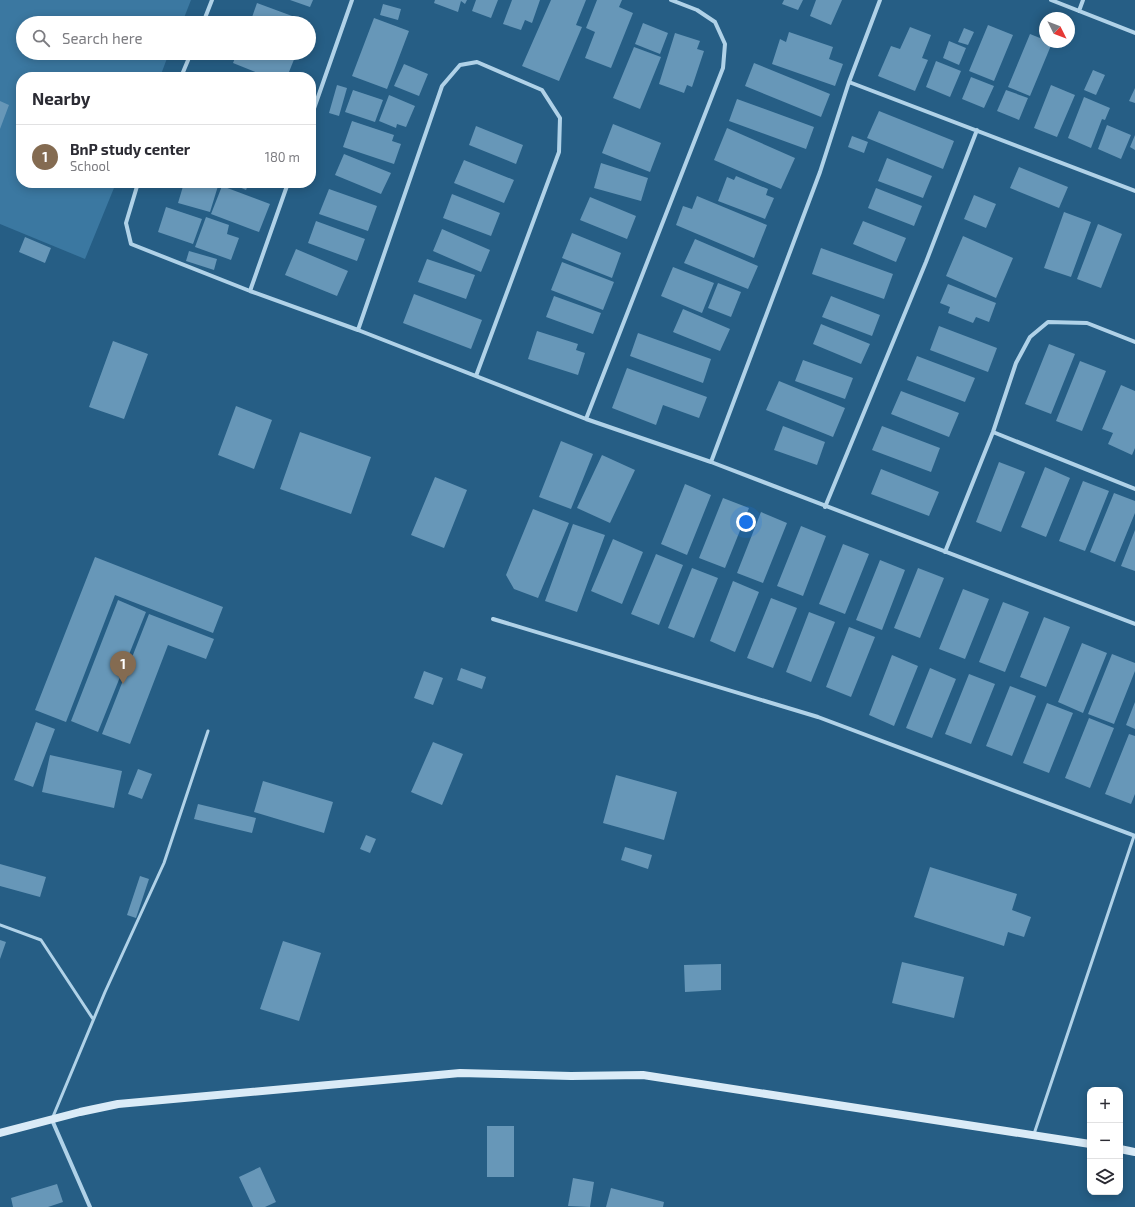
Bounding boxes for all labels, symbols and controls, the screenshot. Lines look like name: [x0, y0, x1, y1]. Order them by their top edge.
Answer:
north arrow: [1039, 12, 1075, 48]
search box: [16, 16, 316, 60]
icon: search: [30, 27, 52, 49]
text: Search here: [62, 29, 143, 47]
text: Nearby: [32, 88, 90, 108]
text: BnP study center: [70, 140, 190, 158]
text: 1: [42, 149, 48, 165]
text: 180 m: [265, 149, 300, 165]
text: School: [70, 158, 110, 174]
your location: [736, 512, 756, 532]
pin: 1: [110, 651, 136, 684]
map controls: [1087, 1087, 1123, 1195]
button: +: [1087, 1087, 1123, 1123]
button: −: [1087, 1123, 1123, 1159]
button: layers: [1087, 1159, 1123, 1195]

